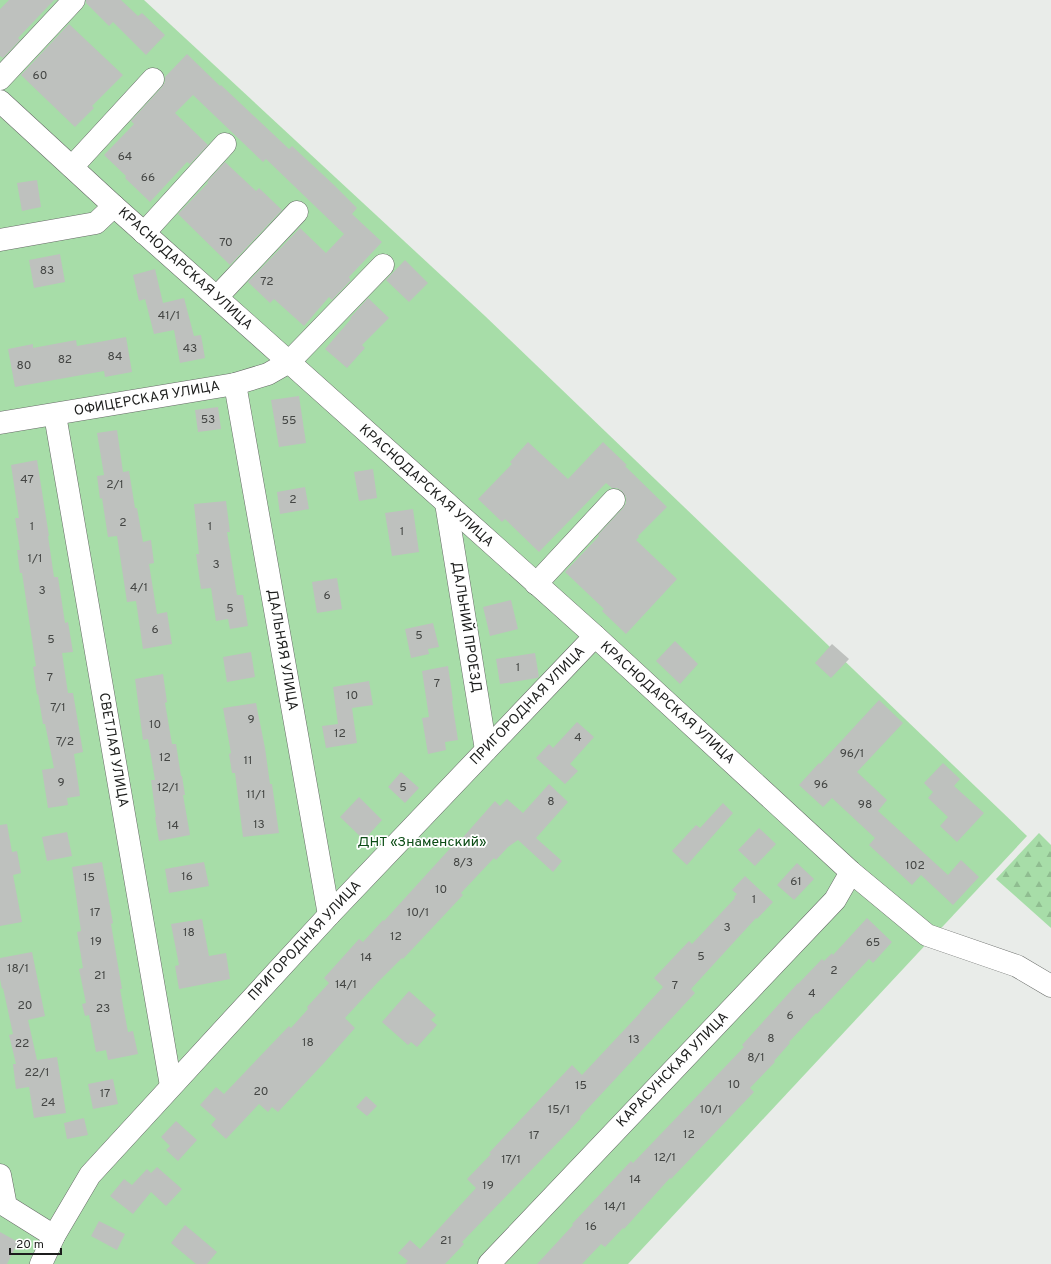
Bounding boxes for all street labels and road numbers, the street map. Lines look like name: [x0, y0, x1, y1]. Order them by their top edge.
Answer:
street label: КРАСНОДАРСКАЯ УЛИЦА: [114, 204, 256, 334]
street label: ОФИЦЕРСКАЯ УЛИЦА: [73, 378, 221, 420]
street label: КРАСНОДАРСКАЯ УЛИЦА: [355, 421, 497, 551]
street label: ДАЛЬНИЙ ПРОЕЗД: [447, 560, 486, 694]
street label: ДАЛЬНЯЯ УЛИЦА: [263, 588, 301, 712]
street label: КРАСНОДАРСКАЯ УЛИЦА: [596, 638, 738, 768]
street label: ПРИГОРОДНАЯ УЛИЦА: [467, 643, 589, 769]
street label: СВЕТЛАЯ УЛИЦА: [95, 691, 131, 809]
street label: ПРИГОРОДНАЯ УЛИЦА: [245, 877, 365, 1005]
street label: КАРАСУНСКАЯ УЛИЦА: [613, 1009, 733, 1131]

